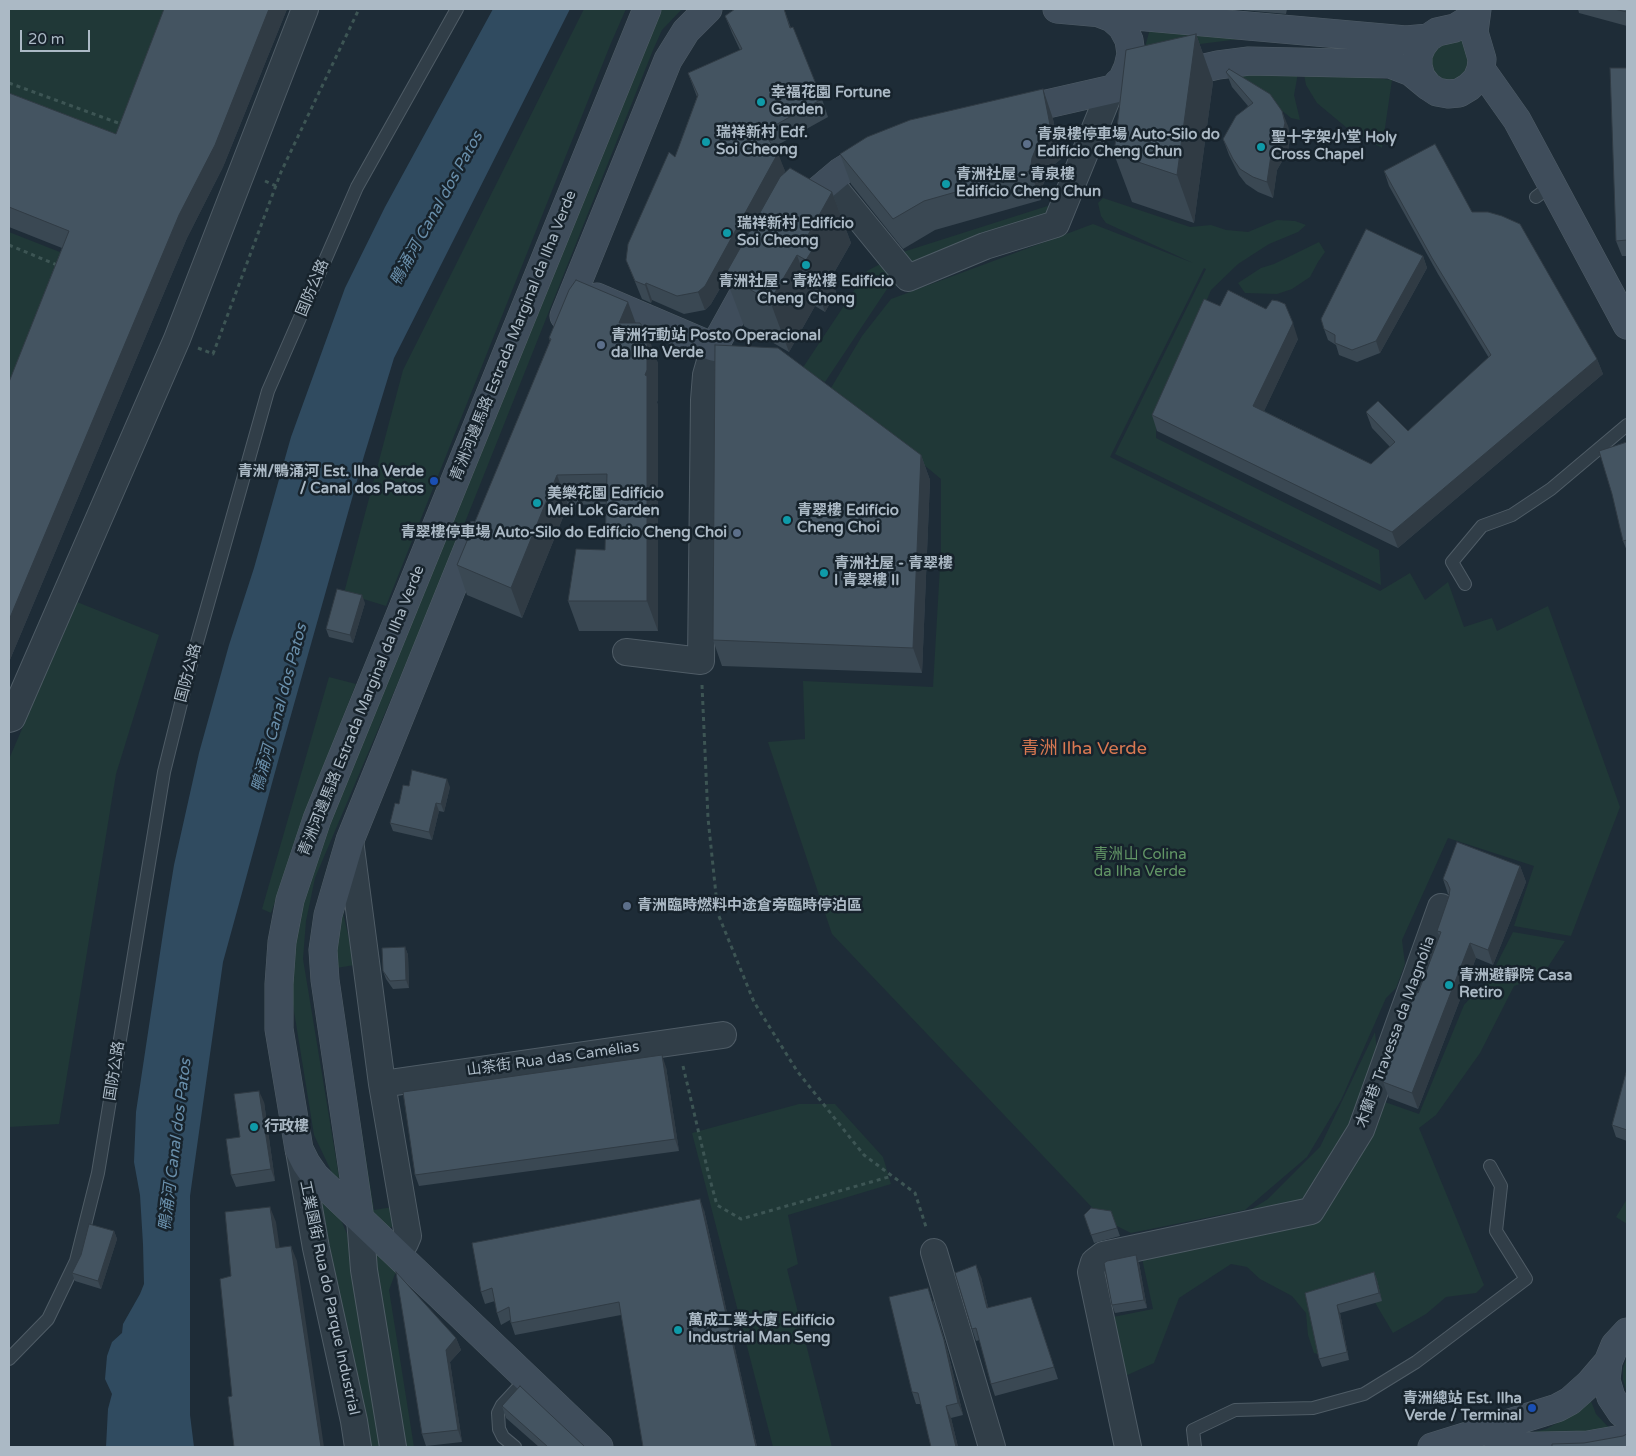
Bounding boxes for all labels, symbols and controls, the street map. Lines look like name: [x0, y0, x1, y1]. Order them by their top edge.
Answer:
scale bar: [22, 20, 92, 52]
text: 20 m: [28, 30, 65, 48]
place label: 幸福花園 Fortune Garden: [771, 84, 891, 119]
marker: 幸福花園 Fortune Garden: [755, 96, 767, 108]
place label: 瑞祥新村 Edf. Soi Cheong: [716, 124, 808, 159]
place label: 青泉樓停車場 Auto-Silo do Edifício Cheng Chun: [1037, 126, 1220, 161]
water label: 鴨涌河 Canal dos Patos: [387, 129, 487, 289]
place label: 聖十字架小堂 Holy Cross Chapel: [1271, 129, 1397, 164]
marker: 瑞祥新村 Edf. Soi Cheong: [700, 136, 712, 148]
marker: 青泉樓停車場 Auto-Silo do Edifício Cheng Chun: [1021, 138, 1033, 150]
marker: 聖十字架小堂 Holy Cross Chapel: [1255, 141, 1267, 153]
place label: 青洲社屋 - 青泉樓 Edifício Cheng Chun: [956, 166, 1101, 201]
marker: 青洲社屋 - 青泉樓 Edifício Cheng Chun: [940, 178, 952, 190]
street label: 青洲河邊馬路 Estrada Marginal da Ilha Verde: [447, 188, 581, 484]
place label: 瑞祥新村 Edifício Soi Cheong: [737, 215, 854, 250]
marker: 瑞祥新村 Edifício Soi Cheong: [721, 227, 733, 239]
street label: 国防公路: [293, 257, 333, 319]
marker: 青洲社屋 - 青松樓 Edifício Cheng Chong: [800, 259, 812, 271]
place label: 青洲社屋 - 青松樓 Edifício Cheng Chong: [718, 273, 894, 308]
place label: 青洲行動站 Posto Operacional da Ilha Verde: [611, 327, 821, 362]
marker: 青洲行動站 Posto Operacional da Ilha Verde: [595, 339, 607, 351]
place label: 青洲/鴨涌河 Est. Ilha Verde / Canal dos Patos: [237, 463, 424, 498]
marker: 青洲/鴨涌河 Est. Ilha Verde / Canal dos Patos: [428, 475, 440, 487]
place label: 美樂花園 Edifício Mei Lok Garden: [547, 485, 664, 520]
marker: 美樂花園 Edifício Mei Lok Garden: [531, 497, 543, 509]
place label: 青翠樓 Edifício Cheng Choi: [797, 502, 899, 537]
marker: 青翠樓 Edifício Cheng Choi: [781, 514, 793, 526]
place label: 青翠樓停車場 Auto-Silo do Edifício Cheng Choi: [401, 524, 727, 542]
marker: 青翠樓停車場 Auto-Silo do Edifício Cheng Choi: [731, 527, 743, 539]
place label: 青洲社屋 - 青翠樓 I 青翠樓 II: [834, 555, 953, 590]
street label: 青洲河邊馬路 Estrada Marginal da Ilha Verde: [295, 563, 429, 859]
marker: 青洲社屋 - 青翠樓 I 青翠樓 II: [818, 567, 830, 579]
water label: 鴨涌河 Canal dos Patos: [248, 622, 312, 794]
street label: 国防公路: [173, 642, 205, 704]
district label: 青洲 Ilha Verde: [1021, 738, 1147, 760]
park label: 青洲山 Colina da Ilha Verde: [1093, 846, 1187, 881]
place label: 青洲臨時燃料中途倉旁臨時停泊區: [637, 897, 862, 915]
marker: 青洲臨時燃料中途倉旁臨時停泊區: [621, 900, 633, 912]
street label: 木蘭巷 Travessa da Magnólia: [1353, 934, 1439, 1130]
place label: 青洲避靜院 Casa Retiro: [1459, 967, 1572, 1002]
marker: 青洲避靜院 Casa Retiro: [1443, 979, 1455, 991]
street label: 山茶街 Rua das Camélias: [465, 1038, 641, 1080]
street label: 国防公路: [101, 1040, 129, 1102]
water label: 鴨涌河 Canal dos Patos: [156, 1058, 196, 1232]
place label: 行政樓: [264, 1118, 309, 1136]
marker: 行政樓: [248, 1121, 260, 1133]
street label: 工業園街 Rua do Parque Industrial: [295, 1179, 363, 1417]
place label: 萬成工業大廈 Edifício Industrial Man Seng: [688, 1312, 835, 1347]
marker: 萬成工業大廈 Edifício Industrial Man Seng: [672, 1324, 684, 1336]
place label: 青洲總站 Est. Ilha Verde / Terminal: [1403, 1390, 1522, 1425]
marker: 青洲總站 Est. Ilha Verde / Terminal: [1526, 1402, 1538, 1414]

